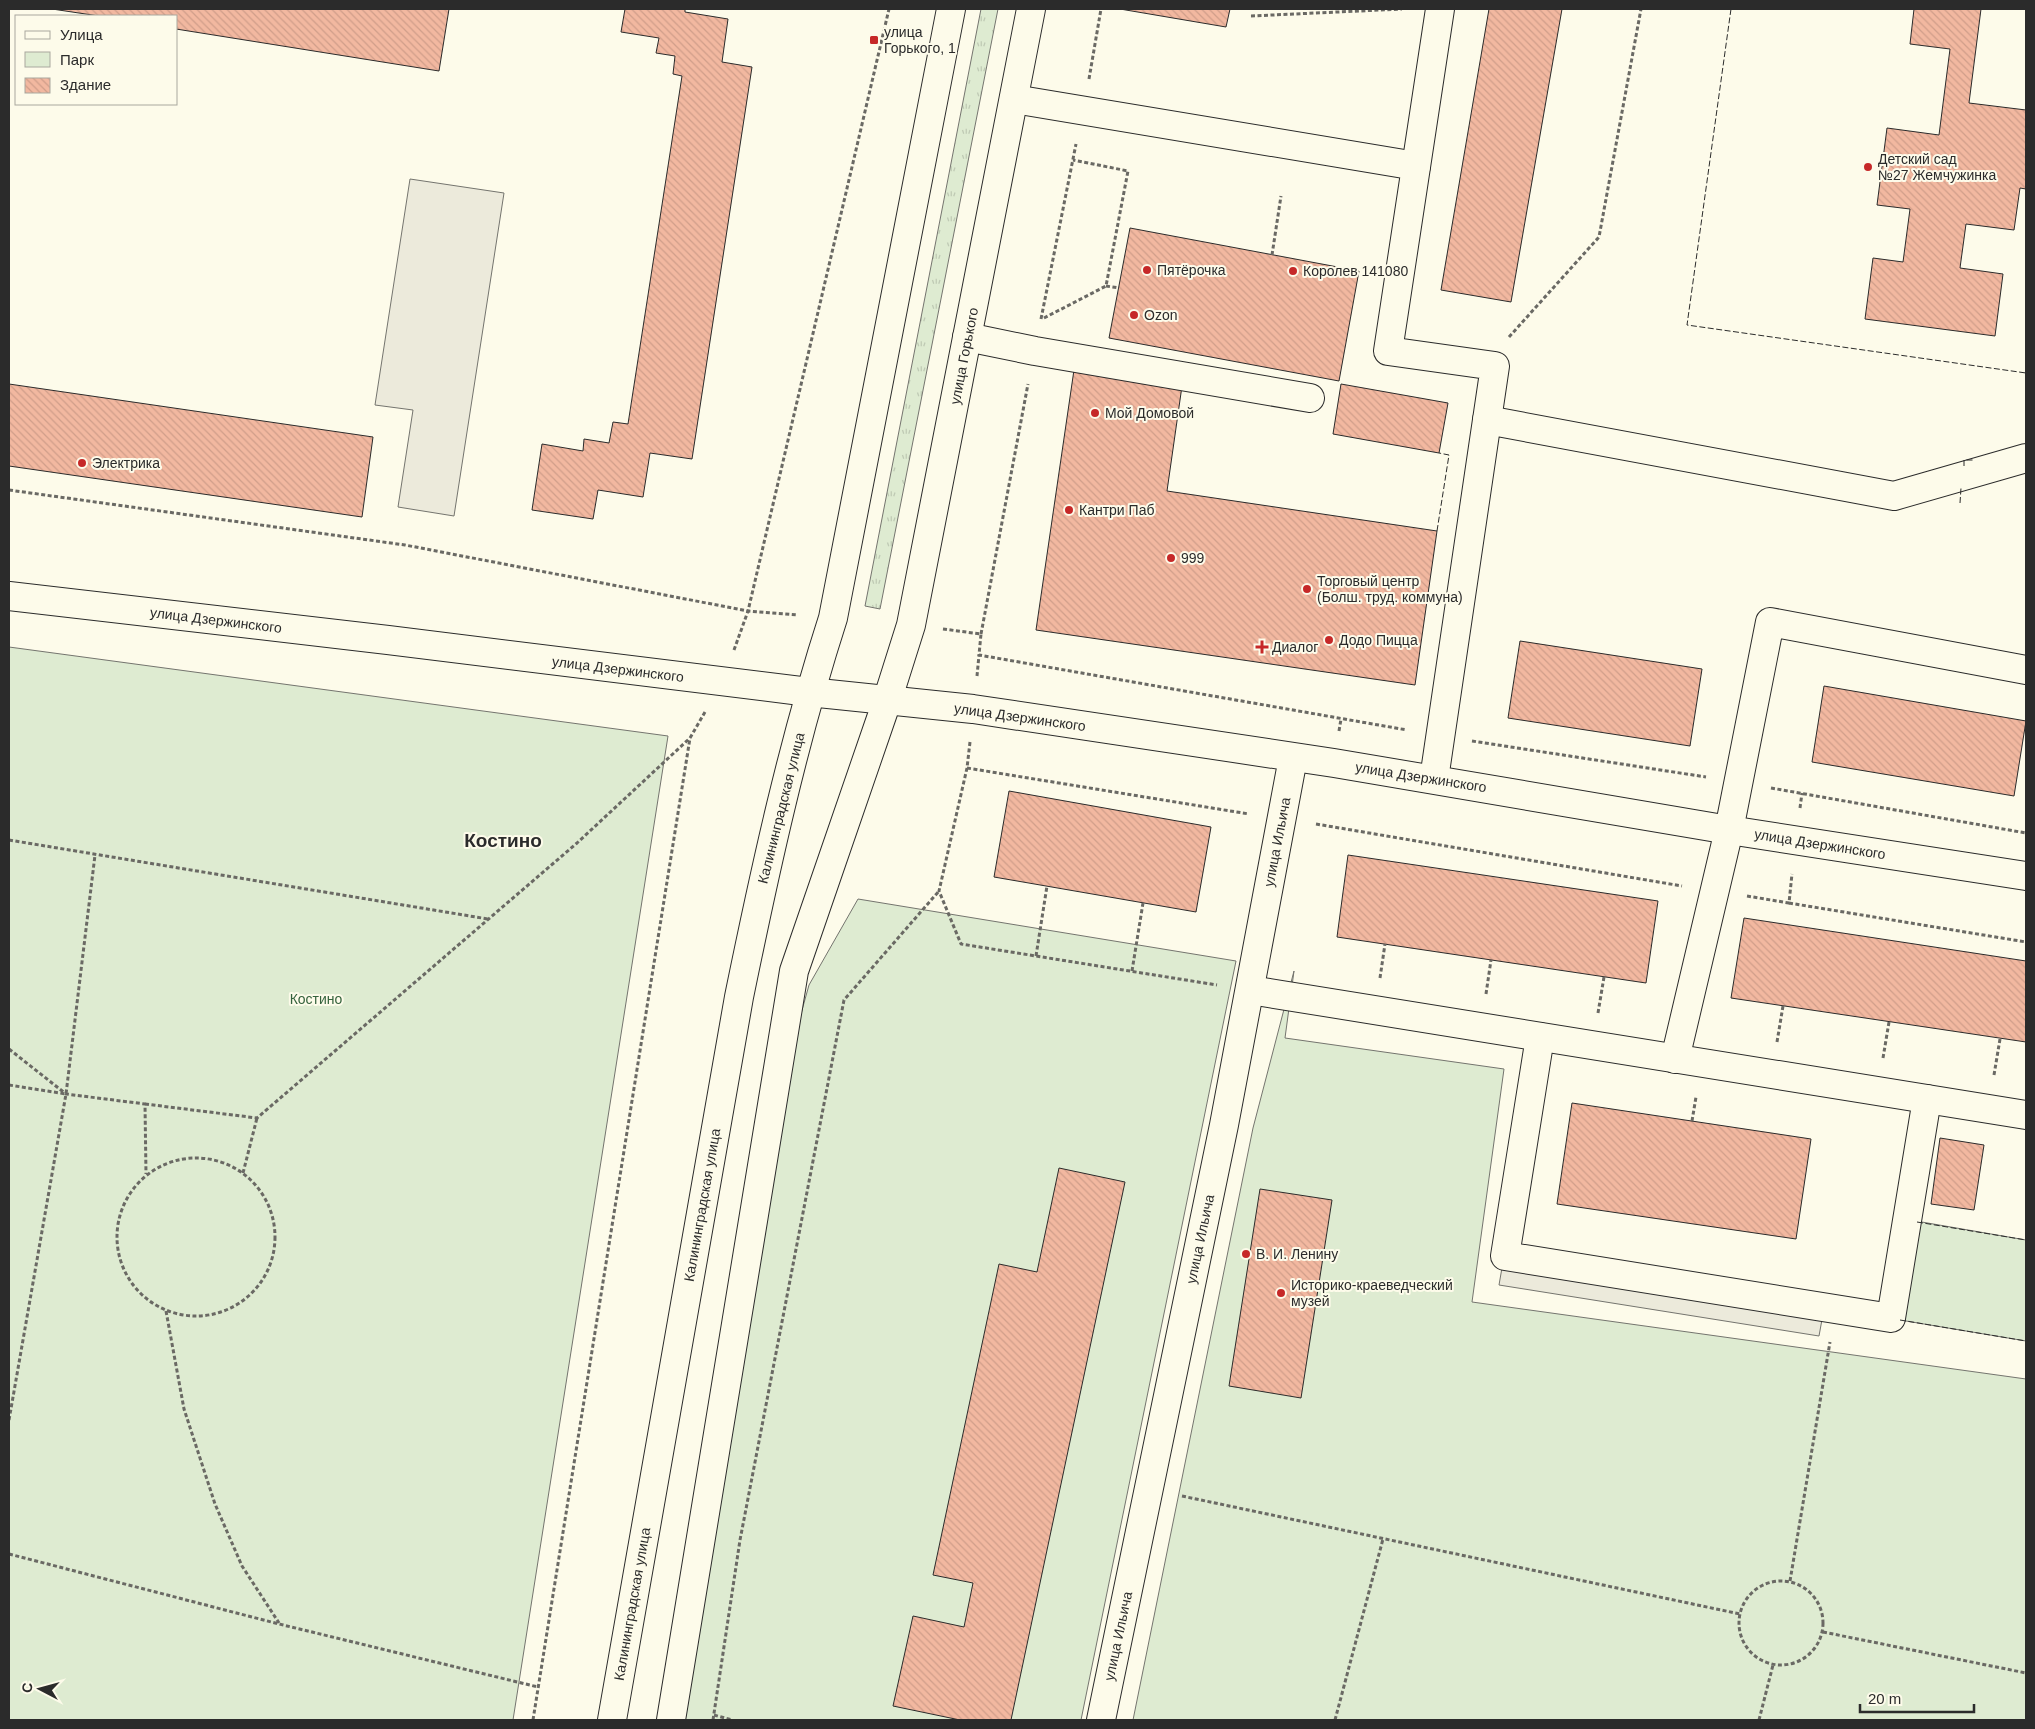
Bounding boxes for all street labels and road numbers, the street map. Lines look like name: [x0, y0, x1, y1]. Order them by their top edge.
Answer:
street label: улица Горького: [947, 306, 981, 406]
street label: улица Дзержинского: [149, 604, 283, 636]
street label: улица Дзержинского: [551, 653, 685, 685]
street label: улица Дзержинского: [953, 700, 1087, 734]
street label: Калининградская улица: [754, 731, 808, 885]
street label: улица Дзержинского: [1354, 759, 1488, 795]
street label: улица Ильича: [1260, 796, 1294, 888]
street label: улица Дзержинского: [1753, 826, 1887, 862]
street label: Калининградская улица: [681, 1127, 723, 1283]
street label: улица Ильича: [1183, 1193, 1217, 1285]
street label: Калининградская улица: [611, 1526, 653, 1682]
street label: улица Ильича: [1101, 1590, 1135, 1682]

